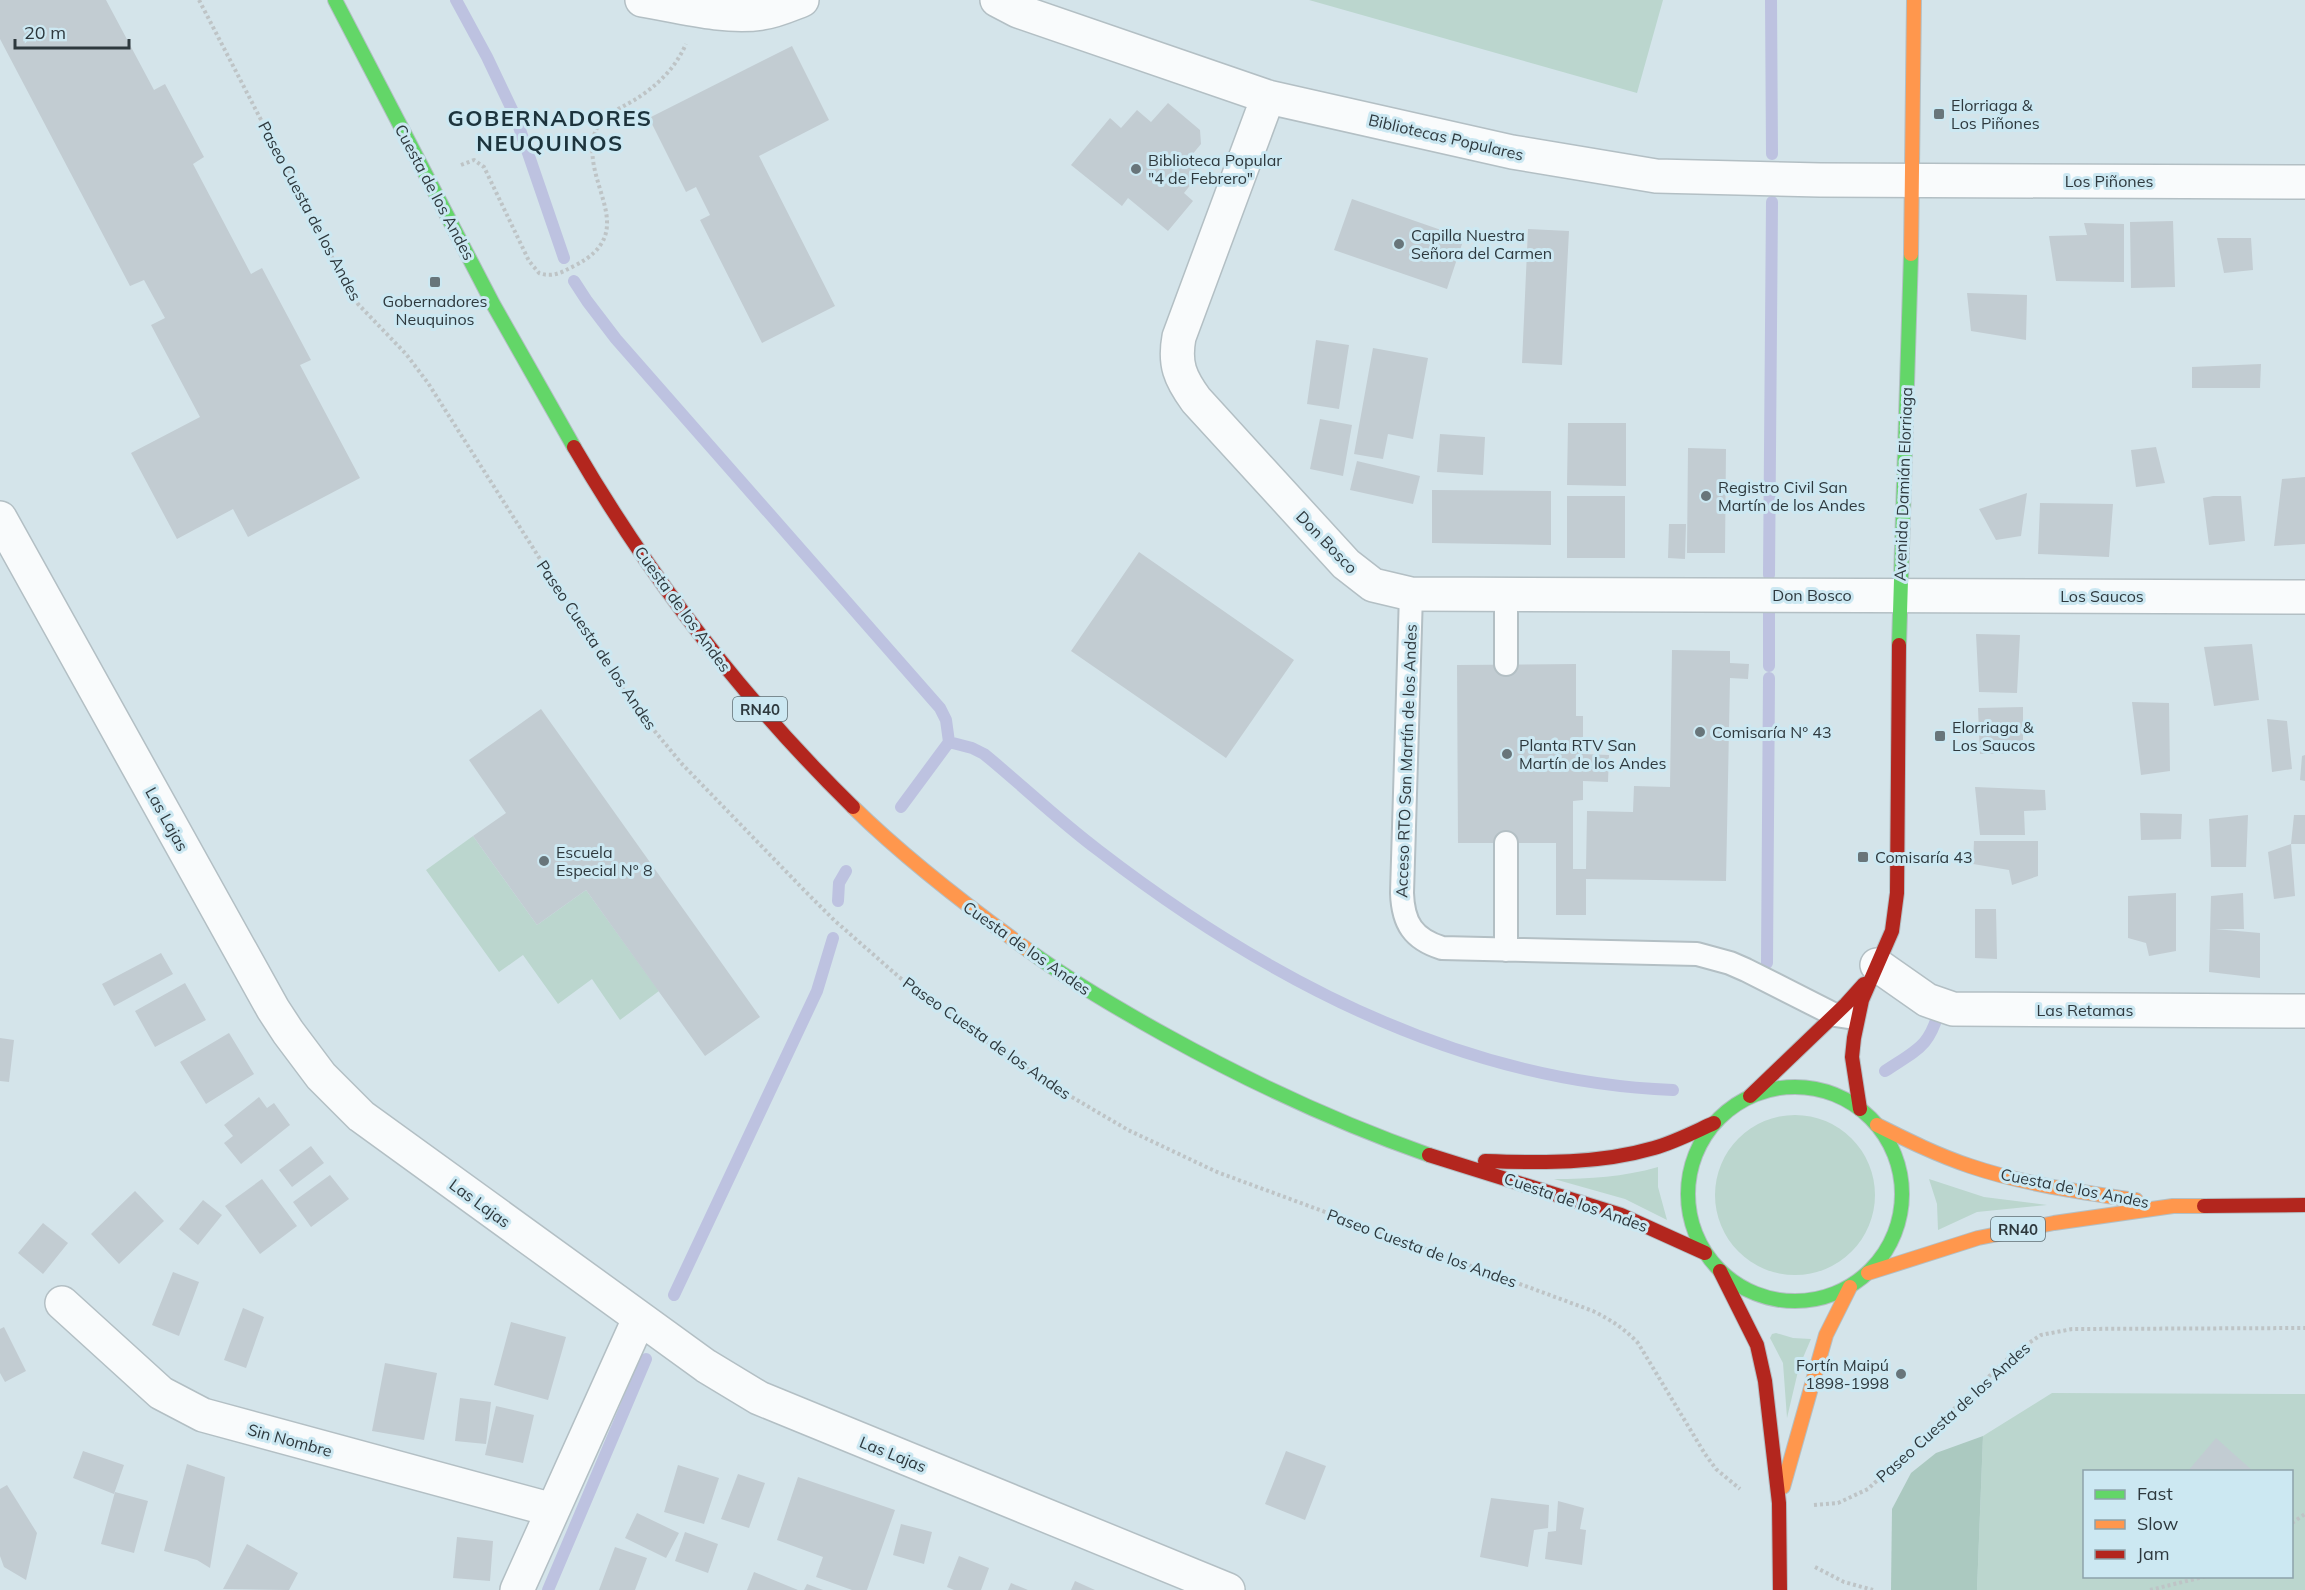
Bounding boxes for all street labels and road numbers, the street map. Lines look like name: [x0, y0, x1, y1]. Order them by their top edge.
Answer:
street label: Bibliotecas Populares: [1367, 109, 1526, 165]
street label: Paseo Cuesta de los Andes: [254, 118, 366, 304]
street label: Cuesta de los Andes: [391, 121, 479, 263]
street label: Los Piñones: [2065, 171, 2153, 191]
street label: Avenida Damián Elorriaga: [1890, 387, 1916, 581]
street label: Don Bosco: [1292, 506, 1362, 578]
street label: Cuesta de los Andes: [631, 542, 735, 676]
street label: Paseo Cuesta de los Andes: [533, 556, 661, 734]
street label: Don Bosco: [1772, 585, 1852, 605]
street label: Los Saucos: [2060, 586, 2144, 606]
street label: Acceso RTO San Martín de los Andes: [1391, 624, 1421, 898]
road number: RN40: [733, 697, 787, 721]
street label: Las Lajas: [141, 783, 193, 855]
street label: Cuesta de los Andes: [959, 897, 1095, 999]
street label: Paseo Cuesta de los Andes: [899, 972, 1075, 1104]
street label: Las Retamas: [2037, 1000, 2133, 1020]
street label: Cuesta de los Andes: [1999, 1164, 2151, 1212]
street label: Cuesta de los Andes: [1501, 1168, 1651, 1236]
street label: Las Lajas: [446, 1174, 514, 1232]
street label: Paseo Cuesta de los Andes: [1324, 1204, 1520, 1292]
road number: RN40: [1991, 1217, 2045, 1241]
street label: Paseo Cuesta de los Andes: [1872, 1337, 2034, 1486]
street label: Sin Nombre: [246, 1419, 334, 1461]
street label: Las Lajas: [857, 1432, 929, 1476]

